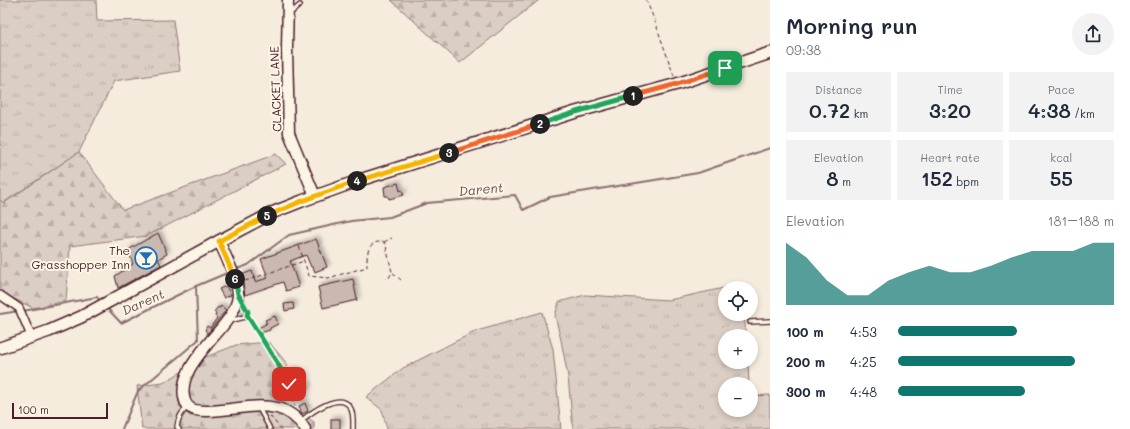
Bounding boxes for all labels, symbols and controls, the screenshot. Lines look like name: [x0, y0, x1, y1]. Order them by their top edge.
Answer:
text: Morning run: [786, 11, 917, 40]
button: share: [1072, 13, 1114, 55]
text: 09:38: [786, 41, 821, 58]
street label: CLACKET LANE: [265, 46, 284, 132]
pin: [708, 51, 742, 85]
icon: arrive: [714, 57, 736, 79]
text: Distance: [815, 82, 862, 97]
text: Time: [937, 82, 963, 97]
text: Pace: [1048, 82, 1075, 97]
pin: 1: [623, 86, 643, 106]
text: 1: [631, 88, 635, 103]
text: 0.72: [809, 97, 850, 123]
text: 3:20: [929, 97, 971, 123]
text: 4:38: [1028, 97, 1071, 123]
text: km: [850, 106, 868, 121]
text: /km: [1071, 106, 1095, 121]
pin: 2: [530, 114, 550, 134]
text: 2: [537, 116, 543, 131]
pin: 3: [439, 143, 459, 163]
text: 3: [446, 145, 452, 160]
text: Elevation: [814, 150, 863, 165]
text: Heart rate: [920, 150, 980, 165]
text: kcal: [1050, 150, 1072, 165]
text: 8: [826, 165, 839, 191]
text: 152: [921, 165, 953, 191]
text: 55: [1050, 165, 1073, 191]
pin: 4: [347, 171, 367, 191]
text: 4: [354, 173, 360, 188]
text: m: [839, 174, 851, 189]
text: bpm: [953, 174, 979, 189]
water label: Darent: [458, 178, 504, 199]
pin: 5: [257, 206, 277, 226]
text: 5: [264, 208, 270, 223]
text: Elevation: [786, 212, 844, 229]
text: 181–188 m: [1048, 212, 1114, 229]
place label: The Grasshopper Inn: [31, 242, 130, 272]
bar icon: The Grasshopper Inn: [133, 245, 159, 271]
pin: 6: [225, 269, 245, 289]
text: 6: [232, 271, 238, 286]
map controls: [718, 281, 758, 417]
button: locate: [718, 281, 758, 321]
water label: Darent: [119, 285, 167, 318]
text: 100 m: [786, 323, 823, 340]
text: 4:53: [850, 323, 877, 340]
button: +: [718, 329, 758, 369]
text: 200 m: [786, 353, 825, 370]
text: 4:25: [850, 353, 876, 370]
pin: [272, 367, 306, 401]
icon: check: [278, 373, 300, 395]
button: −: [718, 377, 758, 417]
text: 300 m: [786, 383, 826, 400]
text: 4:48: [850, 383, 877, 400]
scale bar: [12, 401, 108, 420]
text: 100 m: [18, 402, 49, 417]

